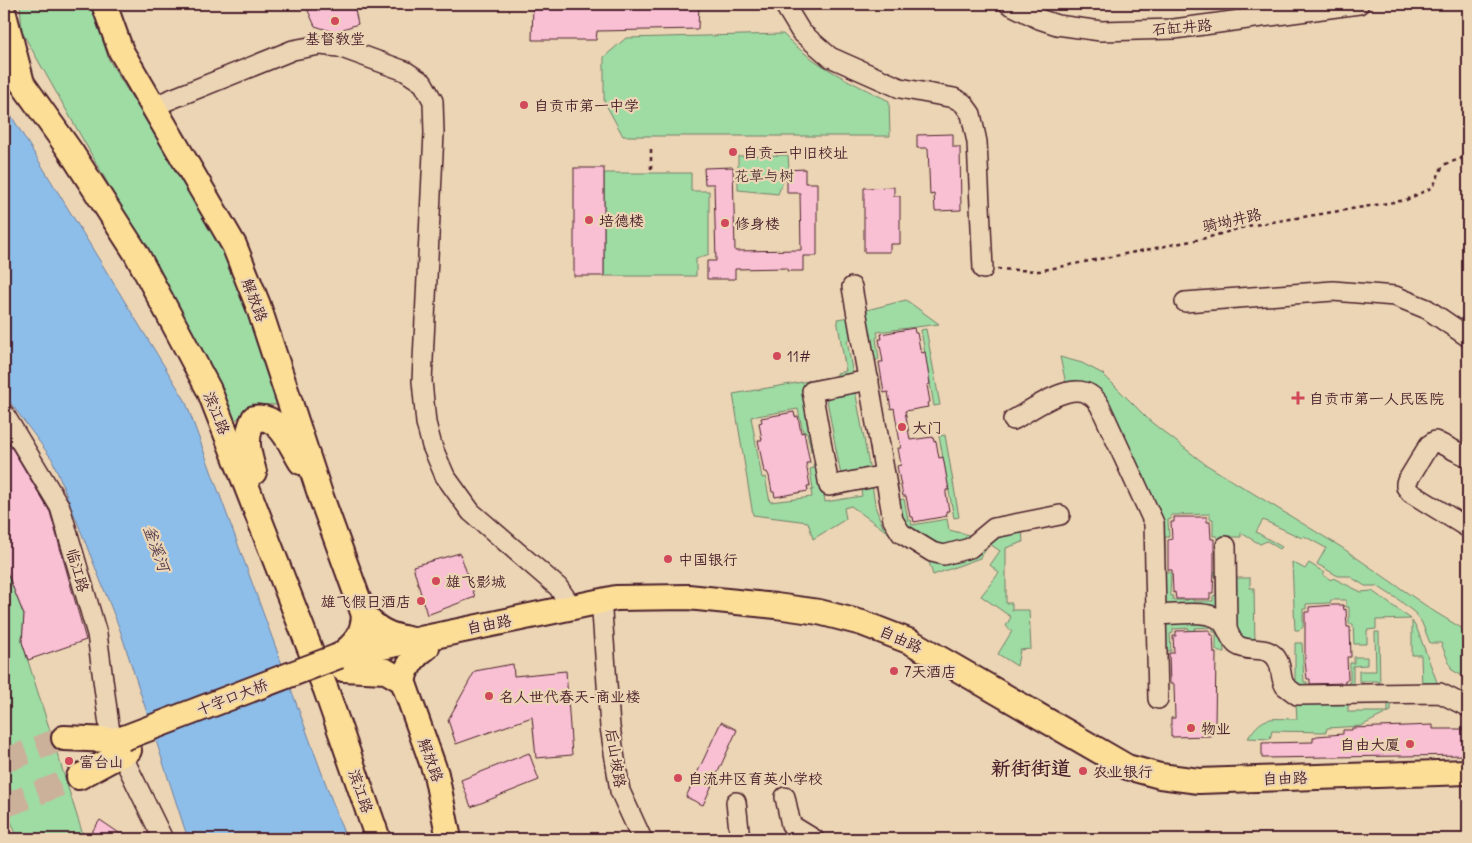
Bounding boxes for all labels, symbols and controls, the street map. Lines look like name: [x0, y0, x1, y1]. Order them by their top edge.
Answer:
marker: 基督教堂: [329, 15, 341, 27]
street label: 石缸井路: [1151, 15, 1213, 39]
place label: 基督教堂: [305, 29, 365, 48]
place label: 自贡市第一中学: [534, 96, 639, 115]
marker: 自贡市第一中学: [518, 99, 530, 111]
place label: 自贡一中旧校址: [743, 143, 848, 162]
marker: 自贡一中旧校址: [727, 146, 739, 158]
park label: 花草与树: [734, 166, 794, 185]
street label: 骑坳井路: [1201, 204, 1263, 236]
place label: 培德楼: [599, 211, 644, 230]
marker: 培德楼: [583, 214, 595, 226]
place label: 修身楼: [735, 214, 780, 233]
marker: 修身楼: [719, 217, 731, 229]
street label: 解放路: [238, 276, 272, 324]
place label: 11#: [787, 347, 811, 366]
marker: 11#: [771, 350, 783, 362]
street label: 滨江路: [200, 389, 234, 437]
place label: 自贡市第一人民医院: [1309, 389, 1444, 408]
marker: 自贡市第一人民医院: [1291, 391, 1305, 405]
place label: 大门: [912, 418, 942, 437]
marker: 大门: [896, 421, 908, 433]
water label: 釜溪河: [139, 522, 176, 577]
street label: 临江路: [63, 546, 93, 594]
place label: 中国银行: [678, 550, 738, 569]
marker: 中国银行: [662, 553, 674, 565]
place label: 雄飞影城: [446, 572, 506, 591]
marker: 雄飞影城: [430, 575, 442, 587]
place label: 雄飞假日酒店: [321, 592, 411, 611]
marker: 雄飞假日酒店: [415, 595, 427, 607]
street label: 自由路: [465, 610, 513, 638]
street label: 自由路: [877, 621, 925, 657]
place label: 7天酒店: [904, 662, 956, 681]
marker: 7天酒店: [888, 665, 900, 677]
street label: 十字口大桥: [194, 675, 270, 719]
place label: 名人世代春天-商业楼: [499, 687, 640, 706]
marker: 名人世代春天-商业楼: [483, 690, 495, 702]
place label: 物业: [1201, 719, 1231, 738]
marker: 物业: [1185, 722, 1197, 734]
street label: 后山坡路: [602, 727, 630, 789]
place label: 自由大厦: [1340, 735, 1400, 754]
street label: 解放路: [414, 736, 448, 784]
marker: 自由大厦: [1404, 738, 1416, 750]
place label: 富台山: [79, 752, 124, 771]
marker: 富台山: [63, 755, 75, 767]
district label: 新街街道: [991, 755, 1071, 780]
place label: 农业银行: [1093, 762, 1153, 781]
marker: 农业银行: [1077, 765, 1089, 777]
street label: 滨江路: [345, 767, 377, 815]
street label: 自由路: [1262, 768, 1308, 788]
place label: 自流井区育英小学校: [688, 769, 823, 788]
marker: 自流井区育英小学校: [672, 772, 684, 784]

